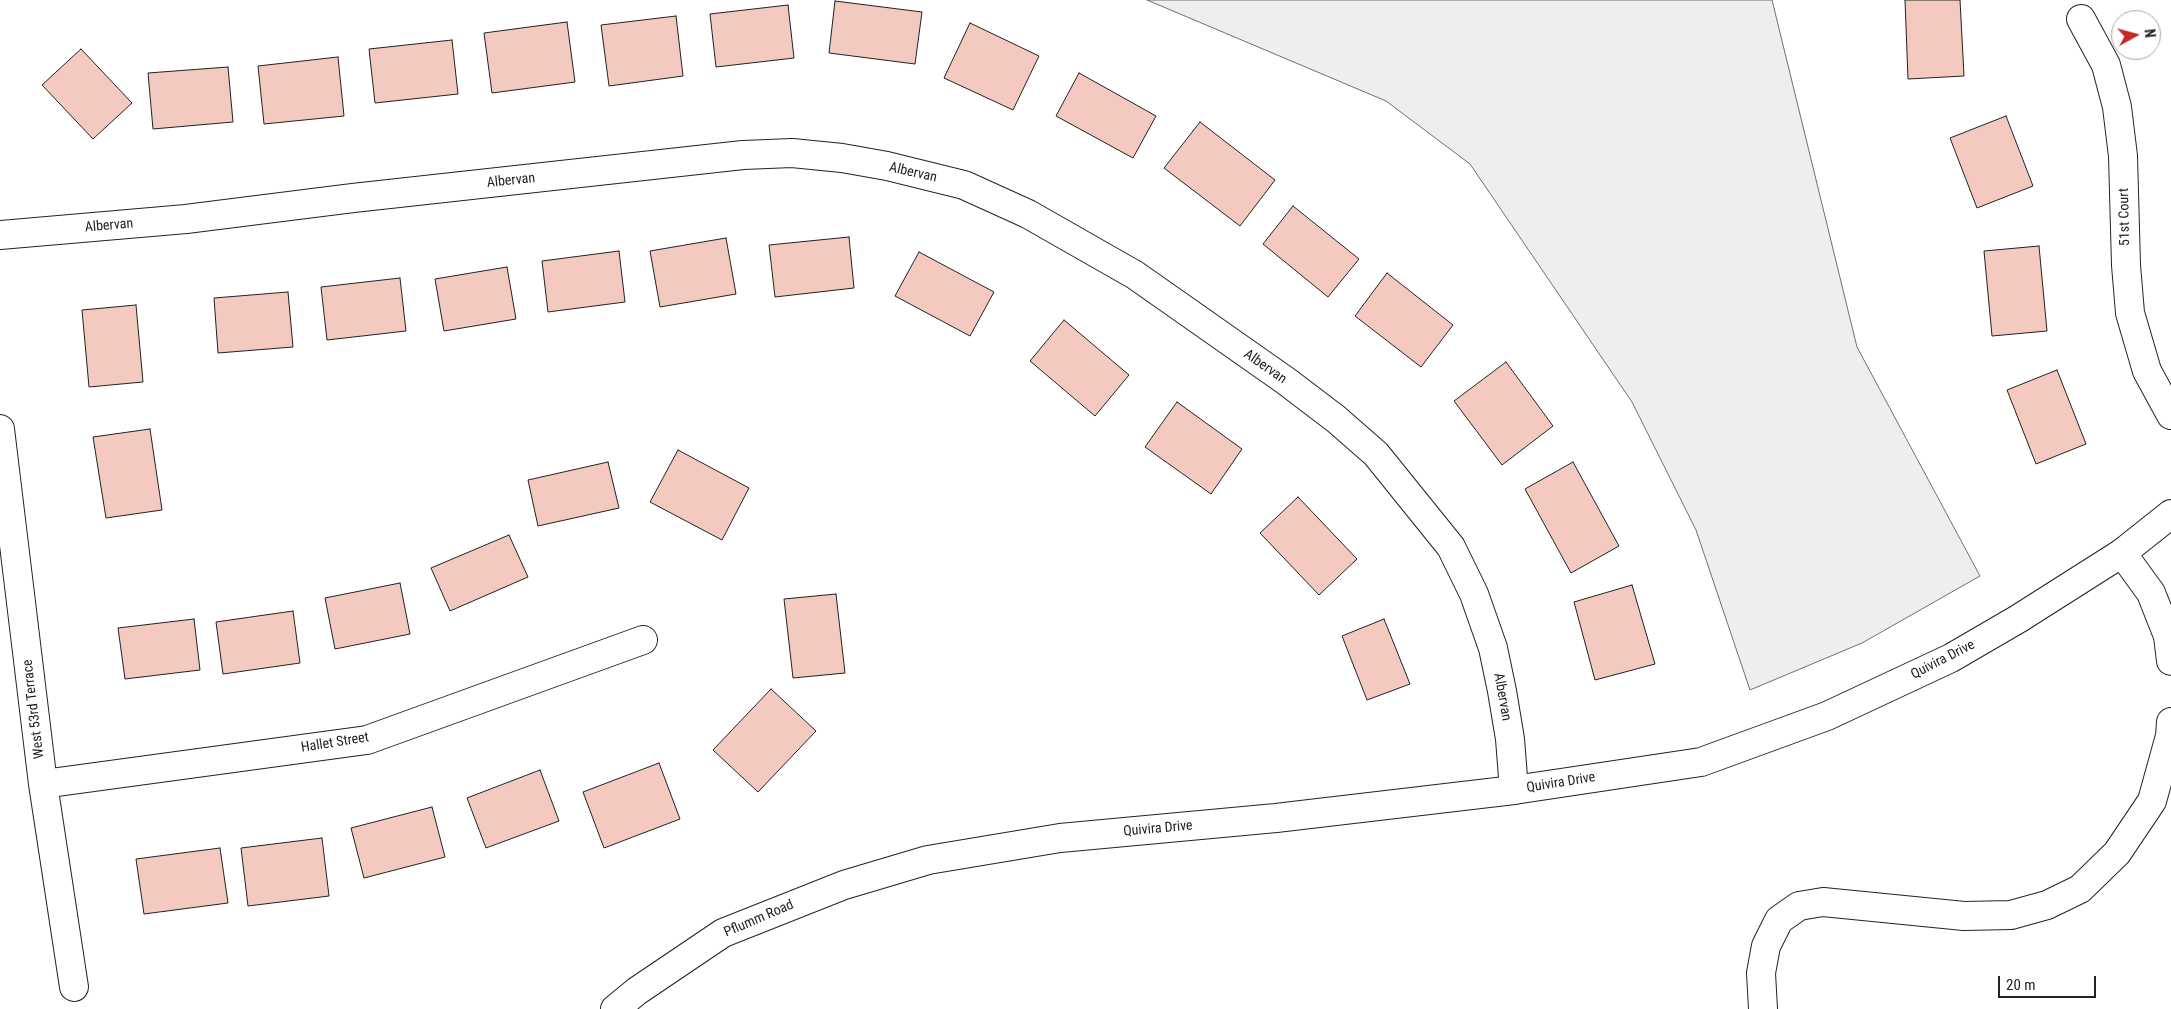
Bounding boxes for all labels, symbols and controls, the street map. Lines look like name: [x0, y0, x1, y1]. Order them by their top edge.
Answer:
north arrow: [2111, 10, 2161, 60]
text: N: [2141, 28, 2158, 39]
street label: Albervan: [887, 159, 939, 187]
street label: Albervan: [486, 170, 536, 192]
street label: 51st Court: [2116, 188, 2134, 246]
street label: Albervan: [84, 216, 134, 236]
street label: Albervan: [1240, 346, 1290, 388]
street label: Quivira Drive: [1908, 637, 1978, 683]
street label: West 53rd Terrace: [20, 658, 48, 760]
street label: Albervan: [1490, 672, 1514, 722]
street label: Hallet Street: [300, 729, 370, 757]
street label: Quivira Drive: [1525, 769, 1597, 797]
street label: Quivira Drive: [1123, 818, 1193, 840]
street label: Pflumm Road: [722, 897, 796, 941]
scale bar: [2001, 966, 2098, 998]
text: 20 m: [2006, 976, 2036, 994]

